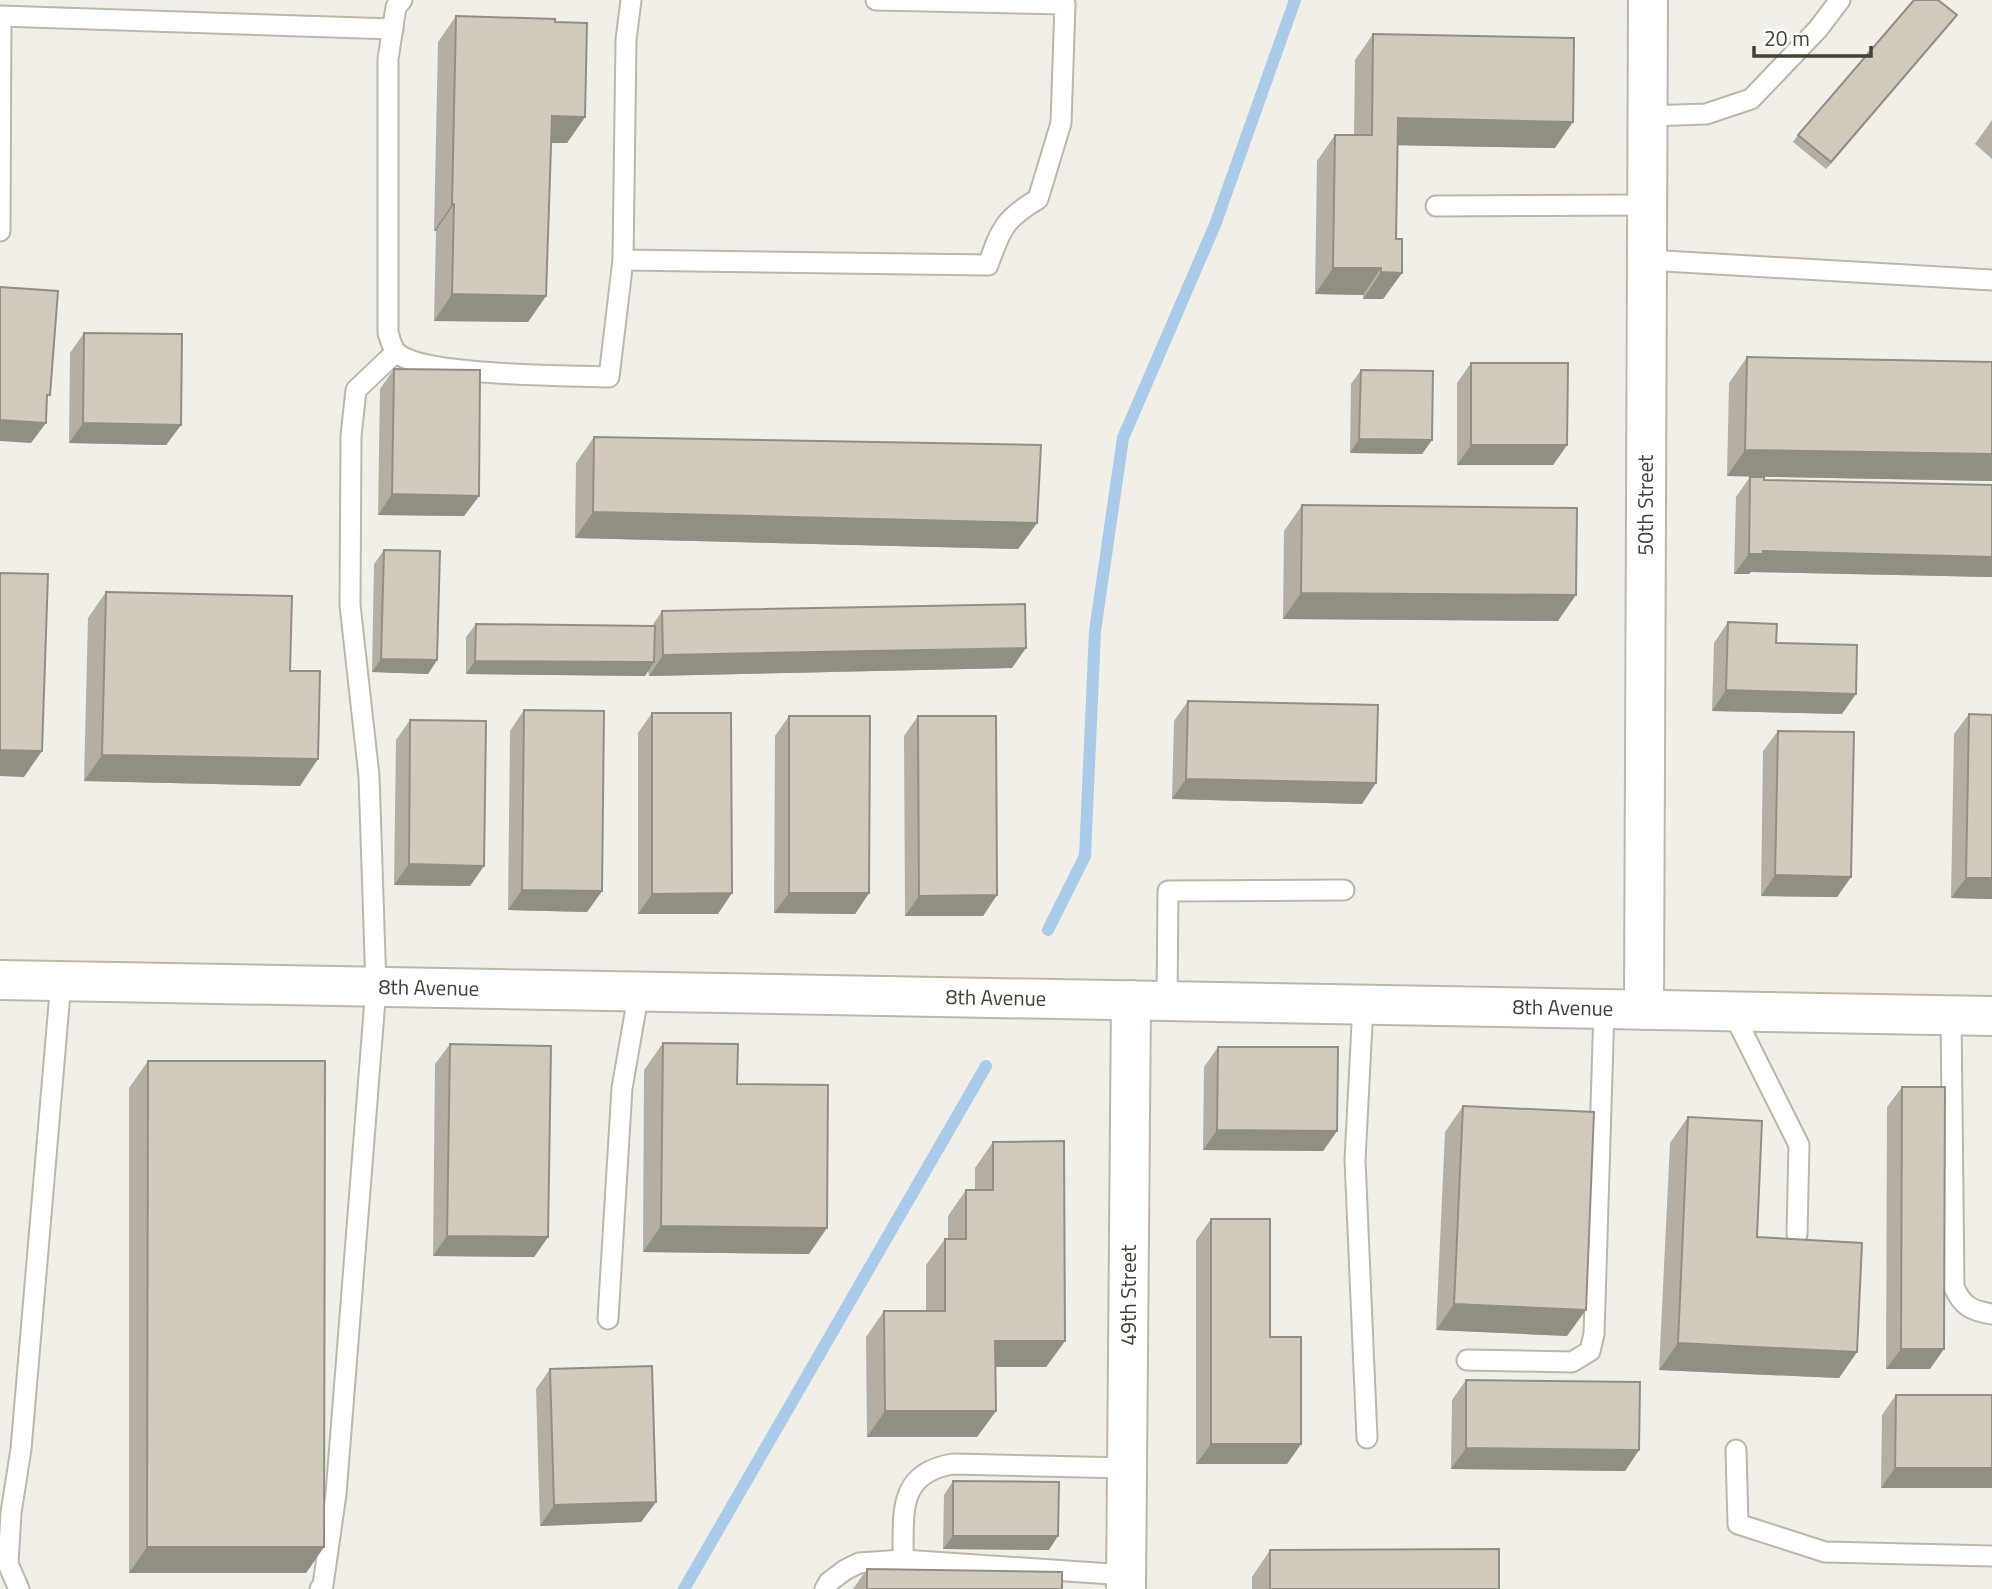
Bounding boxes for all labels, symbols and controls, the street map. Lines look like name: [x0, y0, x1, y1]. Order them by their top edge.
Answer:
scale bar: [1754, 14, 1871, 58]
text: 20 m: [1764, 22, 1810, 54]
street label: 50th Street: [1629, 454, 1661, 555]
street label: 8th Avenue: [378, 970, 480, 1004]
street label: 8th Avenue: [945, 980, 1047, 1014]
street label: 8th Avenue: [1512, 990, 1614, 1024]
street label: 49th Street: [1112, 1244, 1144, 1345]

